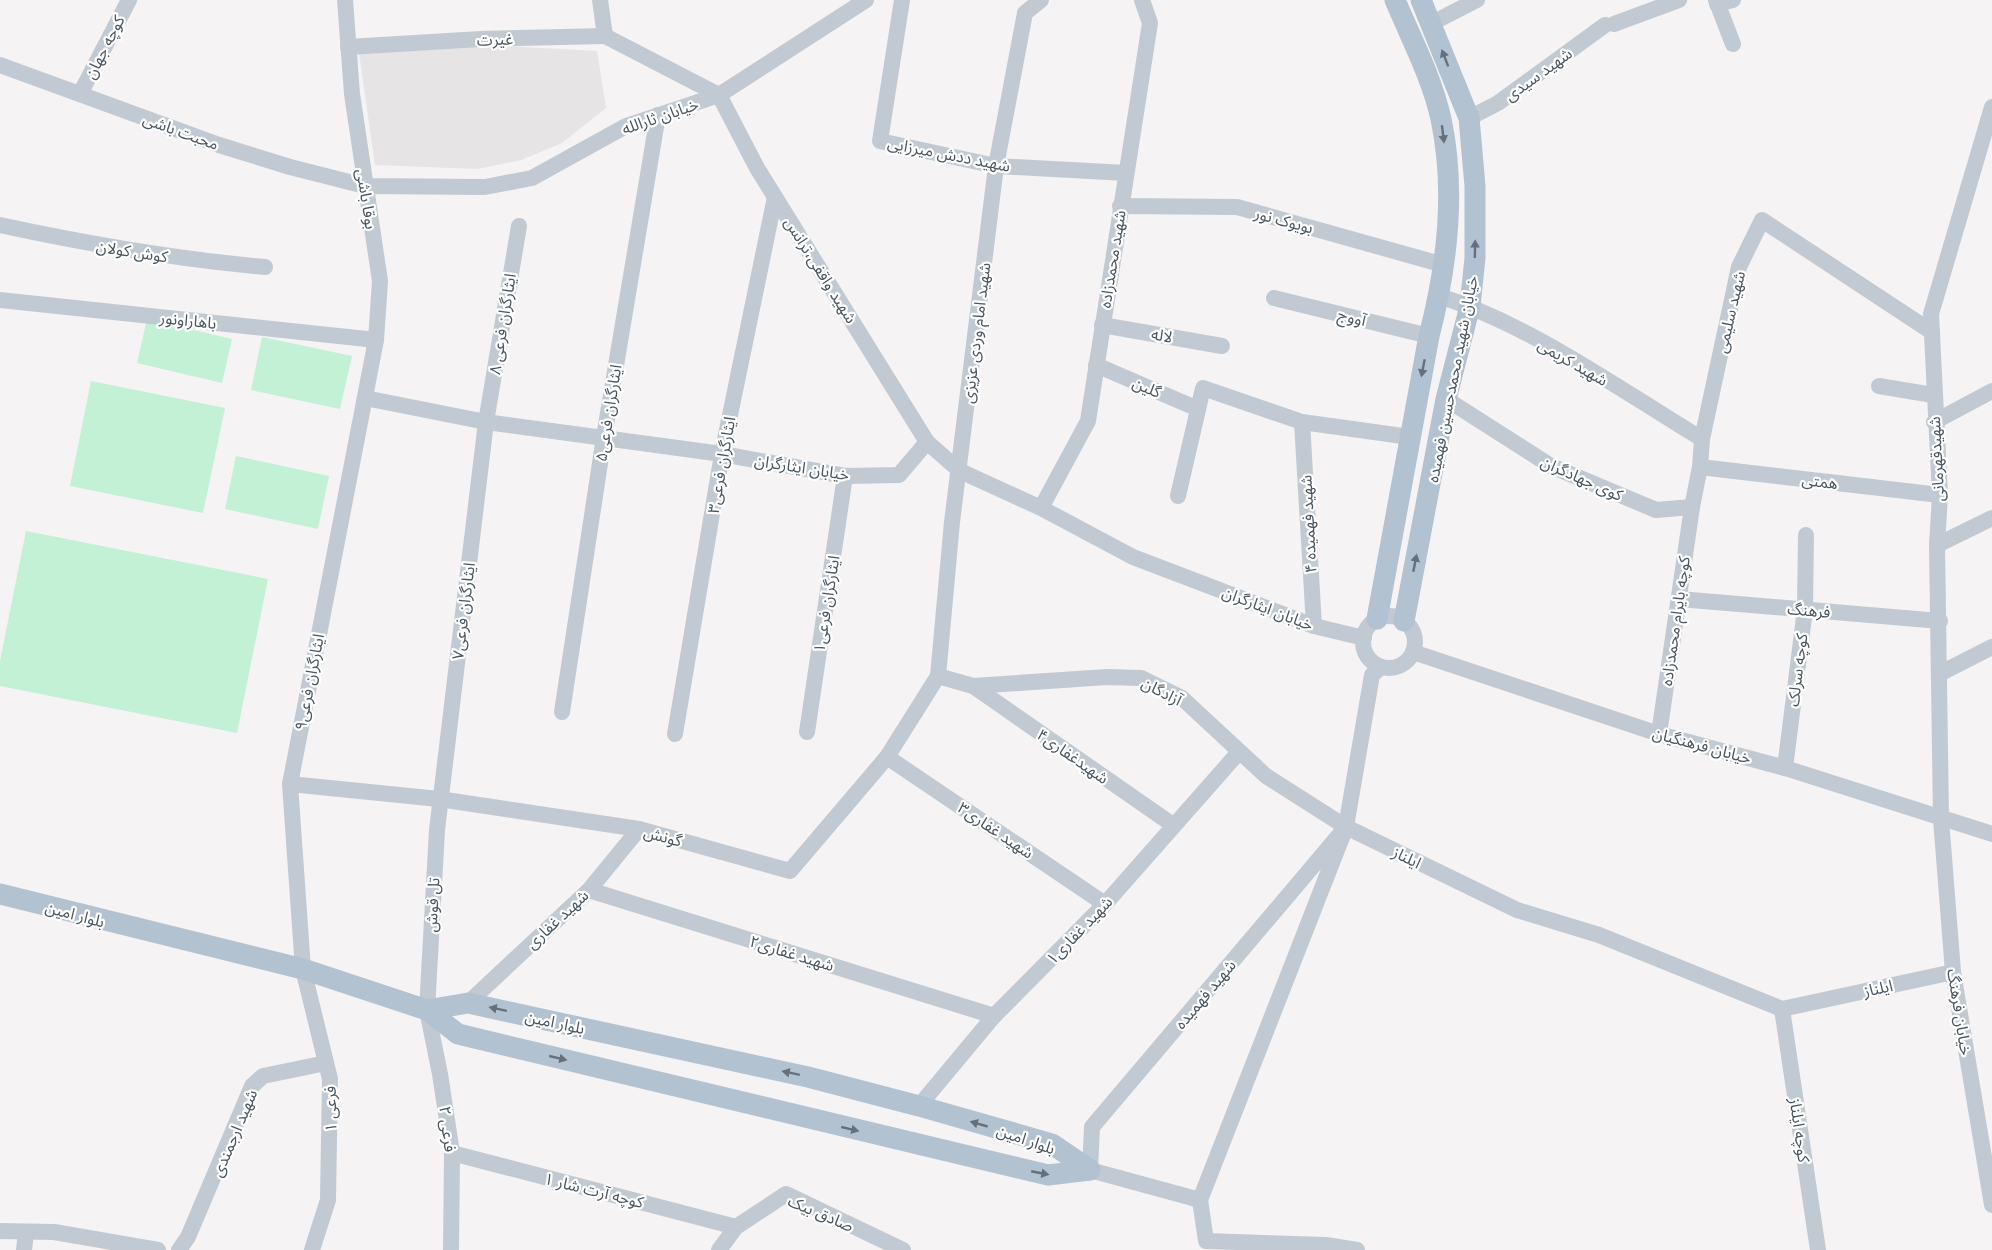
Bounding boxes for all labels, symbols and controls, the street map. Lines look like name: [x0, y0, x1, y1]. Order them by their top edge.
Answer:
street label: کوچه جهان: [79, 11, 130, 83]
street label: غیرت: [477, 27, 513, 51]
street label: شهید سیدی: [1500, 42, 1576, 106]
one-way arrow: [1440, 49, 1450, 67]
street label: خیابان ثارالله: [619, 93, 701, 139]
street label: محبت باشی: [140, 107, 222, 155]
one-way arrow: [1438, 124, 1447, 143]
street label: شهید ددش میرزایی: [886, 131, 1012, 177]
street label: بوقا باشی: [351, 167, 383, 231]
street label: بویوک نور: [1251, 201, 1316, 238]
street label: شهید محمدزاده: [1093, 208, 1131, 310]
street label: شهید واقفی،ترانس: [779, 213, 863, 327]
street label: کوش کولان: [95, 234, 170, 268]
one-way arrow: [1470, 239, 1479, 258]
street label: شهید امام وردی عزیزی: [956, 261, 998, 405]
street label: شهید سلیمی: [1710, 269, 1750, 355]
street label: ایثارگران فرعی ۸: [483, 272, 521, 376]
street label: خیابان شهید محمدحسین فهمیده: [1421, 274, 1483, 484]
street label: آووج: [1335, 303, 1370, 333]
street label: باهاراونور: [158, 306, 217, 334]
street label: لاله: [1150, 322, 1174, 348]
street label: شهید کریمی: [1534, 333, 1612, 391]
one-way arrow: [1418, 359, 1427, 378]
street label: ایثارگران فرعی۵: [589, 363, 627, 463]
street label: گلین: [1129, 371, 1165, 403]
street label: ایثارگران فرعی۳: [702, 415, 740, 515]
street label: شهیدقهرمانی: [1923, 416, 1949, 502]
street label: خیابان ایثارگران: [753, 449, 851, 485]
street label: کوی جهادگران: [1538, 450, 1627, 506]
street label: همتی: [1801, 468, 1839, 494]
street label: شهید فهمیده ۴: [1294, 474, 1322, 574]
street label: ایثارگران فرعی۱: [807, 554, 845, 654]
one-way arrow: [1411, 554, 1420, 573]
street label: کوچه بایرام محمدزاده: [1655, 554, 1697, 687]
street label: ایثارگران فرعی۷: [446, 561, 480, 661]
street label: خیابان ایثارگران: [1219, 581, 1317, 635]
street label: فرهنگ: [1787, 597, 1831, 623]
street label: ایثارگران فرعی۹: [289, 632, 329, 732]
street label: کوچه سرلک: [1782, 632, 1813, 708]
street label: آزادگان: [1138, 671, 1187, 711]
street label: خیابان فرهنگیان: [1650, 721, 1754, 769]
street label: شهیدغفاری۴: [1033, 723, 1113, 789]
street label: شهید غفاری۳: [954, 797, 1038, 863]
street label: گونش: [641, 820, 685, 852]
street label: ایلناز: [1388, 840, 1425, 873]
street label: تل قوش: [420, 877, 444, 933]
street label: شهید غفاری: [521, 884, 593, 954]
street label: شهید غفاری۱: [1041, 891, 1117, 969]
street label: بلوار امین: [43, 896, 107, 932]
street label: شهید غفاری۲: [747, 930, 837, 976]
street label: شهید فهمیده: [1169, 954, 1241, 1034]
street label: خیابان فرهنگ: [1942, 967, 1978, 1057]
street label: ایلناز: [1860, 974, 1895, 1002]
one-way arrow: [489, 1004, 507, 1014]
street label: بلوار امین: [523, 1005, 587, 1039]
one-way arrow: [549, 1053, 568, 1063]
one-way arrow: [782, 1068, 800, 1078]
street label: شهید ارجمندی: [206, 1086, 262, 1180]
street label: فرعی ۱: [319, 1086, 341, 1132]
street label: کوچه ایلناز: [1784, 1095, 1815, 1164]
street label: فرعی ۲: [434, 1105, 462, 1153]
one-way arrow: [970, 1118, 989, 1128]
street label: بلوار امین: [994, 1119, 1058, 1159]
one-way arrow: [841, 1124, 859, 1134]
street label: کوچه آرت شار ۱: [542, 1167, 646, 1213]
one-way arrow: [1030, 1169, 1049, 1178]
street label: صادق بیک: [785, 1189, 857, 1237]

